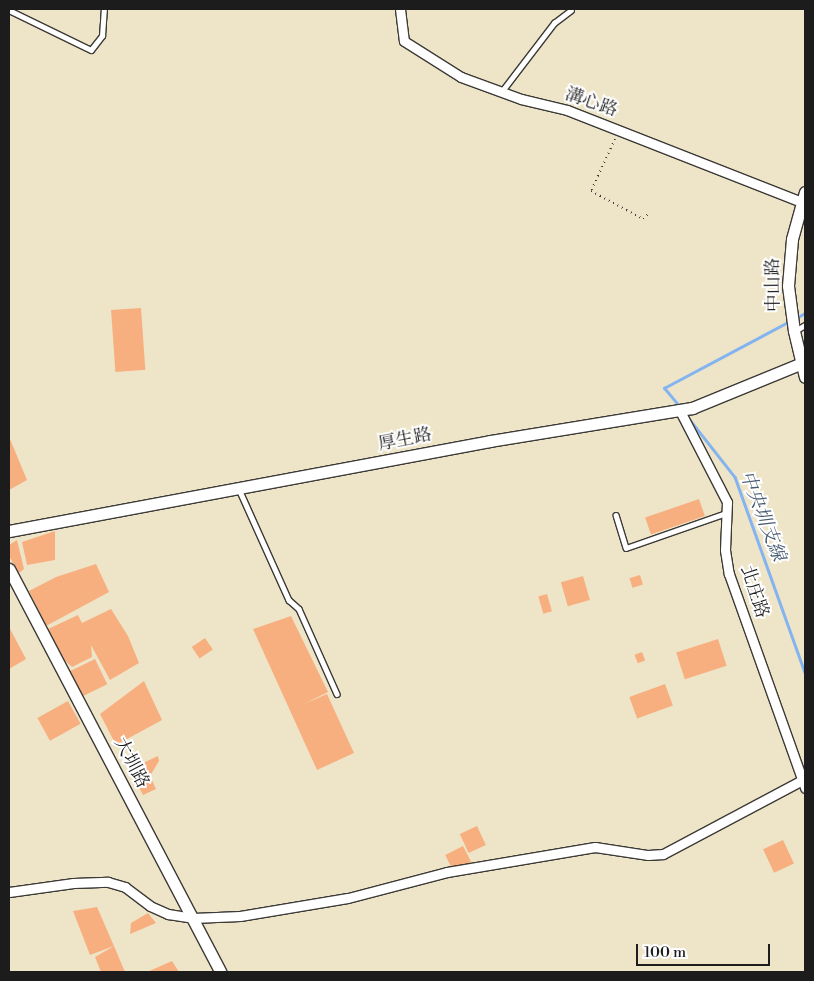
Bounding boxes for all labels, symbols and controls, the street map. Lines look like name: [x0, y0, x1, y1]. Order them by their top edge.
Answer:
street label: 溝心路: [562, 84, 620, 122]
street label: 中山路: [763, 258, 785, 312]
street label: 厚生路: [376, 424, 434, 456]
water label: 中央圳支線: [734, 468, 790, 564]
street label: 北庄路: [735, 563, 773, 621]
street label: 大圳路: [109, 734, 153, 792]
scale bar: [639, 934, 773, 966]
text: 100 m: [644, 943, 686, 962]

